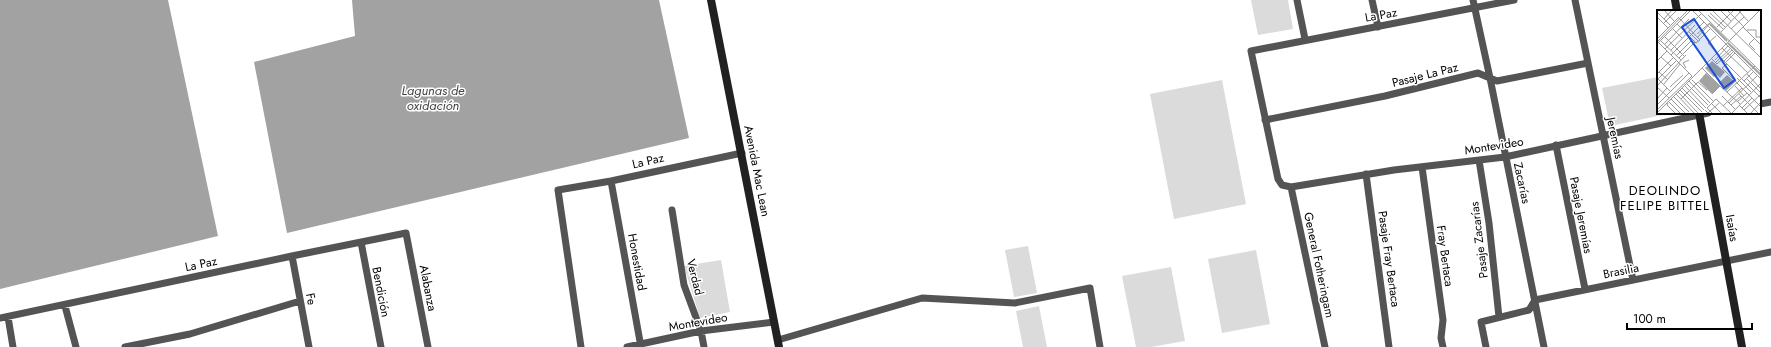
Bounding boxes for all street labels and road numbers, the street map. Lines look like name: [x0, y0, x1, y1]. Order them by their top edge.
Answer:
street label: La Paz: [1364, 3, 1399, 27]
street label: Pasaje La Paz: [1390, 58, 1460, 92]
street label: Jeremías: [1601, 114, 1628, 161]
street label: Avenida Mac Lean: [739, 124, 775, 218]
street label: Montevideo: [1463, 132, 1525, 160]
street label: La Paz: [630, 148, 666, 173]
street label: Zacarías: [1509, 161, 1535, 205]
street label: Pasaje Jeremías: [1565, 175, 1597, 255]
street label: Pasaje Zacarías: [1465, 201, 1493, 279]
street label: Pasaje Fray Bertaca: [1373, 210, 1405, 309]
street label: General Fotheringam: [1299, 211, 1339, 319]
street label: Isaías: [1721, 213, 1743, 243]
street label: Fray Bertaca: [1432, 224, 1458, 288]
street label: Honestidad: [623, 232, 651, 292]
street label: La Paz: [183, 252, 219, 276]
street label: Verdad: [682, 257, 708, 297]
street label: Brasilia: [1602, 259, 1641, 283]
street label: Alabanza: [415, 263, 441, 313]
street label: Bendición: [367, 265, 395, 319]
street label: Fe: [301, 291, 321, 307]
street label: Montevideo: [667, 308, 729, 336]

